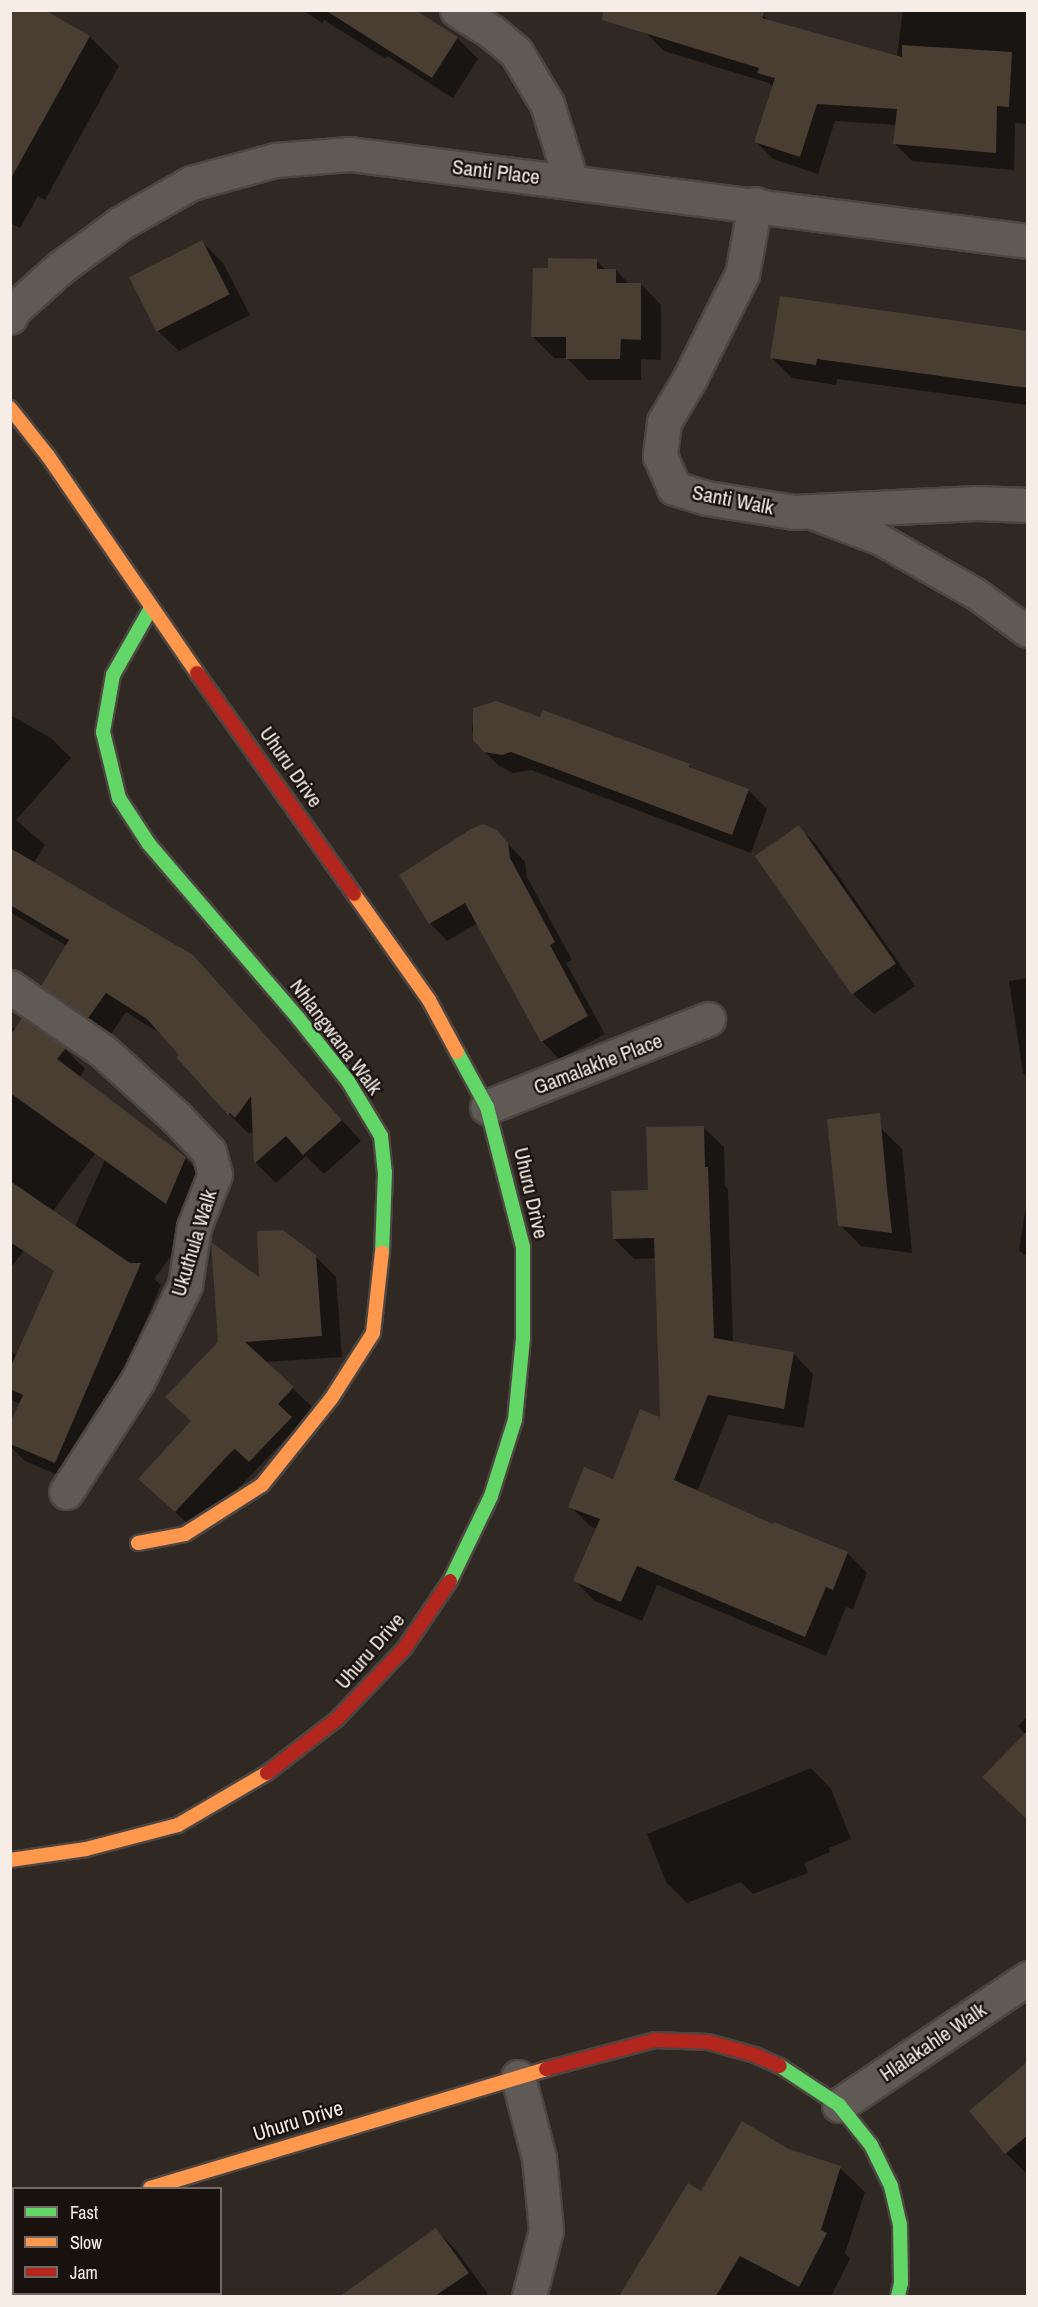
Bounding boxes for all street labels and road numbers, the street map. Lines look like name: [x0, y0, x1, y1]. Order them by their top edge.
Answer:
street label: Santi Place: [451, 154, 541, 190]
street label: Santi Walk: [690, 480, 776, 520]
street label: Uhuru Drive: [254, 722, 328, 812]
street label: Nhlangwana Walk: [284, 974, 388, 1100]
street label: Gamalakhe Place: [530, 1028, 666, 1100]
street label: Uhuru Drive: [508, 1145, 554, 1241]
street label: Ukuthula Walk: [166, 1187, 222, 1299]
street label: Uhuru Drive: [330, 1608, 410, 1694]
street label: Hlalakahle Walk: [875, 1997, 991, 2087]
street label: Uhuru Drive: [250, 2095, 346, 2147]

